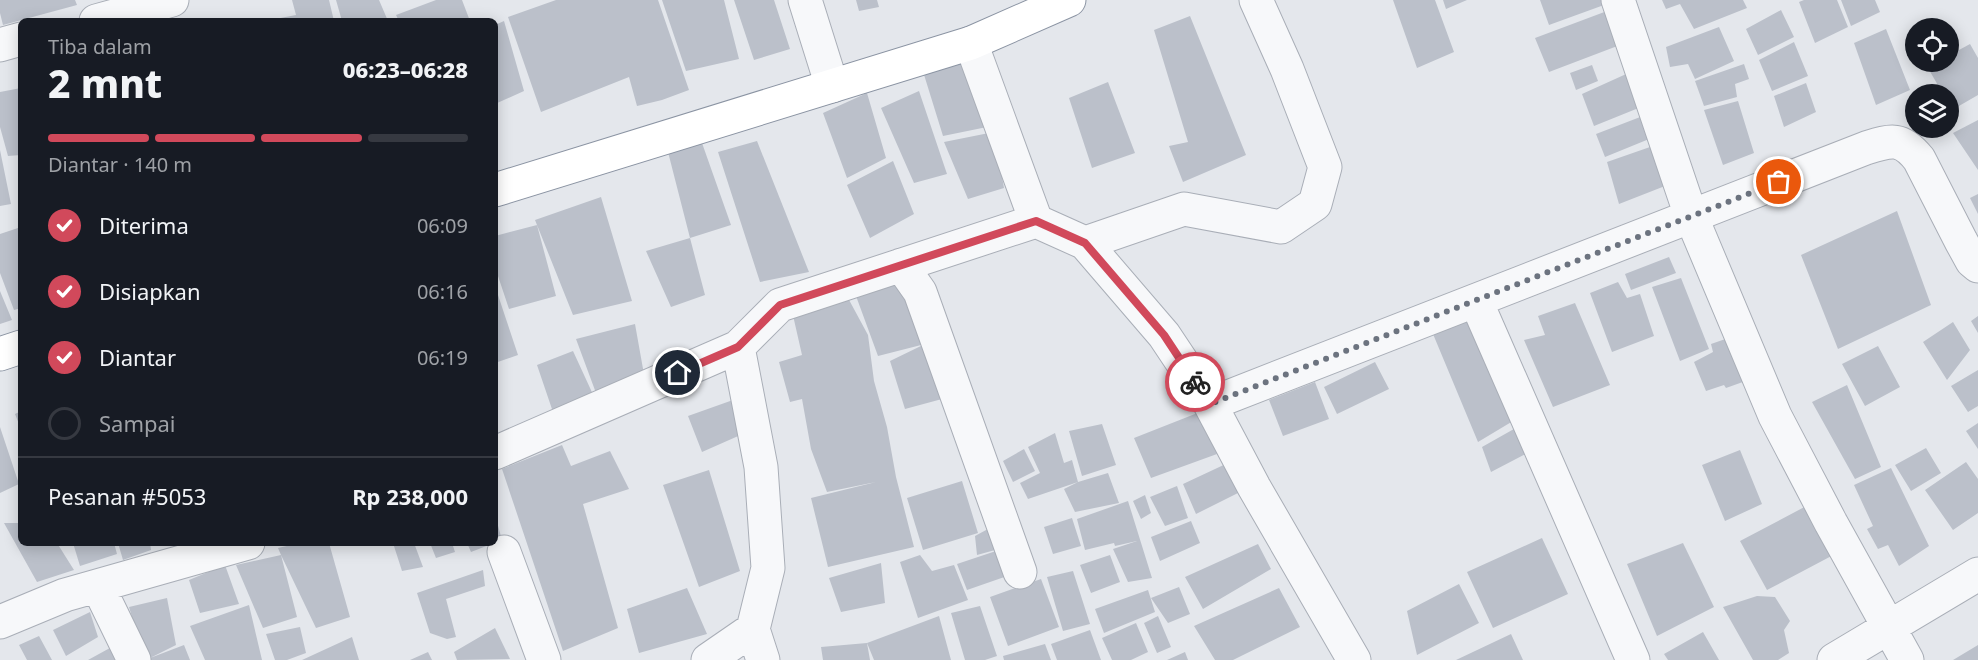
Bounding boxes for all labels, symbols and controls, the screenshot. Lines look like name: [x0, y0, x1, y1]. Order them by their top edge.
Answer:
map controls: [1905, 18, 1959, 138]
button: locate: [1905, 18, 1959, 72]
text: Tiba dalam: [48, 33, 152, 60]
text: 06:23–06:28: [343, 54, 468, 84]
text: 2 mnt: [48, 56, 162, 109]
button: layers: [1905, 84, 1959, 138]
text: Diantar · 140 m: [48, 151, 192, 178]
pin: [1753, 156, 1804, 207]
icon: bag: [1762, 165, 1795, 198]
icon: check: [48, 209, 81, 242]
text: Diterima: [99, 210, 189, 240]
text: 06:09: [417, 212, 468, 239]
icon: check: [48, 275, 81, 308]
text: Disiapkan: [99, 276, 201, 306]
text: 06:16: [417, 278, 468, 305]
icon: check: [48, 341, 81, 374]
text: Diantar: [99, 342, 176, 372]
text: 06:19: [417, 344, 468, 371]
pin: [652, 347, 703, 398]
courier: [1165, 352, 1225, 412]
icon: home: [661, 356, 694, 389]
icon: bike: [1179, 366, 1212, 399]
text: Sampai: [99, 408, 176, 438]
text: Pesanan #5053: [48, 481, 206, 511]
text: Rp 238,000: [352, 481, 468, 511]

